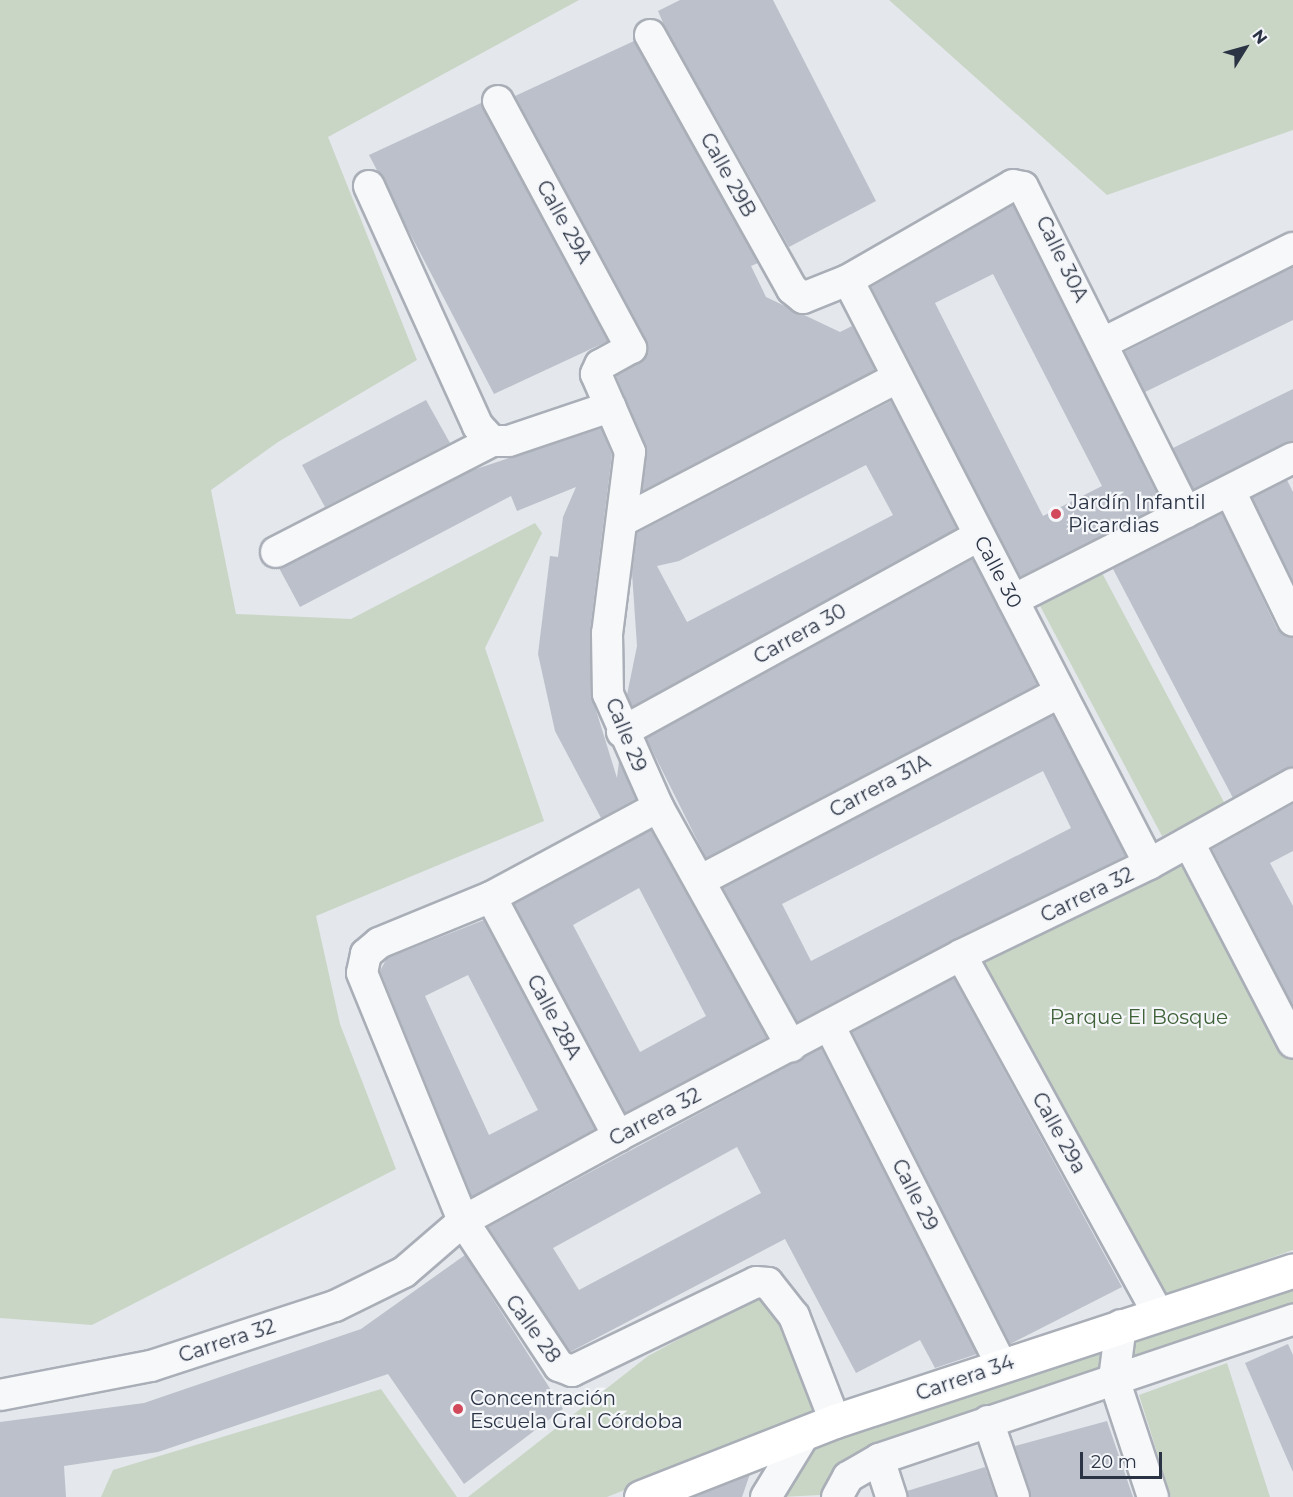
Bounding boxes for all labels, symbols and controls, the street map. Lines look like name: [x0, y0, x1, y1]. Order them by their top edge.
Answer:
north arrow: [1215, 18, 1275, 78]
text: N: [1248, 26, 1271, 48]
street label: Calle 29B: [695, 129, 761, 221]
street label: Calle 29A: [531, 176, 597, 268]
street label: Calle 30A: [1031, 212, 1093, 306]
place label: Jardín Infantil Picardias: [1068, 490, 1206, 537]
marker: Jardín Infantil Picardias: [1049, 507, 1063, 521]
street label: Calle 30: [969, 532, 1027, 612]
street label: Carrera 30: [749, 599, 851, 669]
street label: Calle 29: [600, 695, 652, 775]
street label: Carrera 31A: [826, 749, 934, 823]
street label: Carrera 32: [1037, 862, 1137, 928]
street label: Calle 28A: [522, 971, 586, 1063]
park label: Parque El Bosque: [1050, 1005, 1228, 1029]
street label: Carrera 32: [605, 1083, 705, 1151]
street label: Calle 29a: [1027, 1088, 1091, 1178]
street label: Calle 29: [887, 1155, 943, 1235]
street label: Calle 28: [500, 1290, 566, 1368]
street label: Carrera 32: [176, 1314, 278, 1368]
street label: Carrera 34: [913, 1350, 1017, 1406]
place label: Concentración Escuela Gral Córdoba: [470, 1386, 683, 1433]
marker: Concentración Escuela Gral Córdoba: [451, 1402, 465, 1416]
scale bar: [1083, 1440, 1166, 1478]
text: 20 m: [1091, 1451, 1137, 1473]

